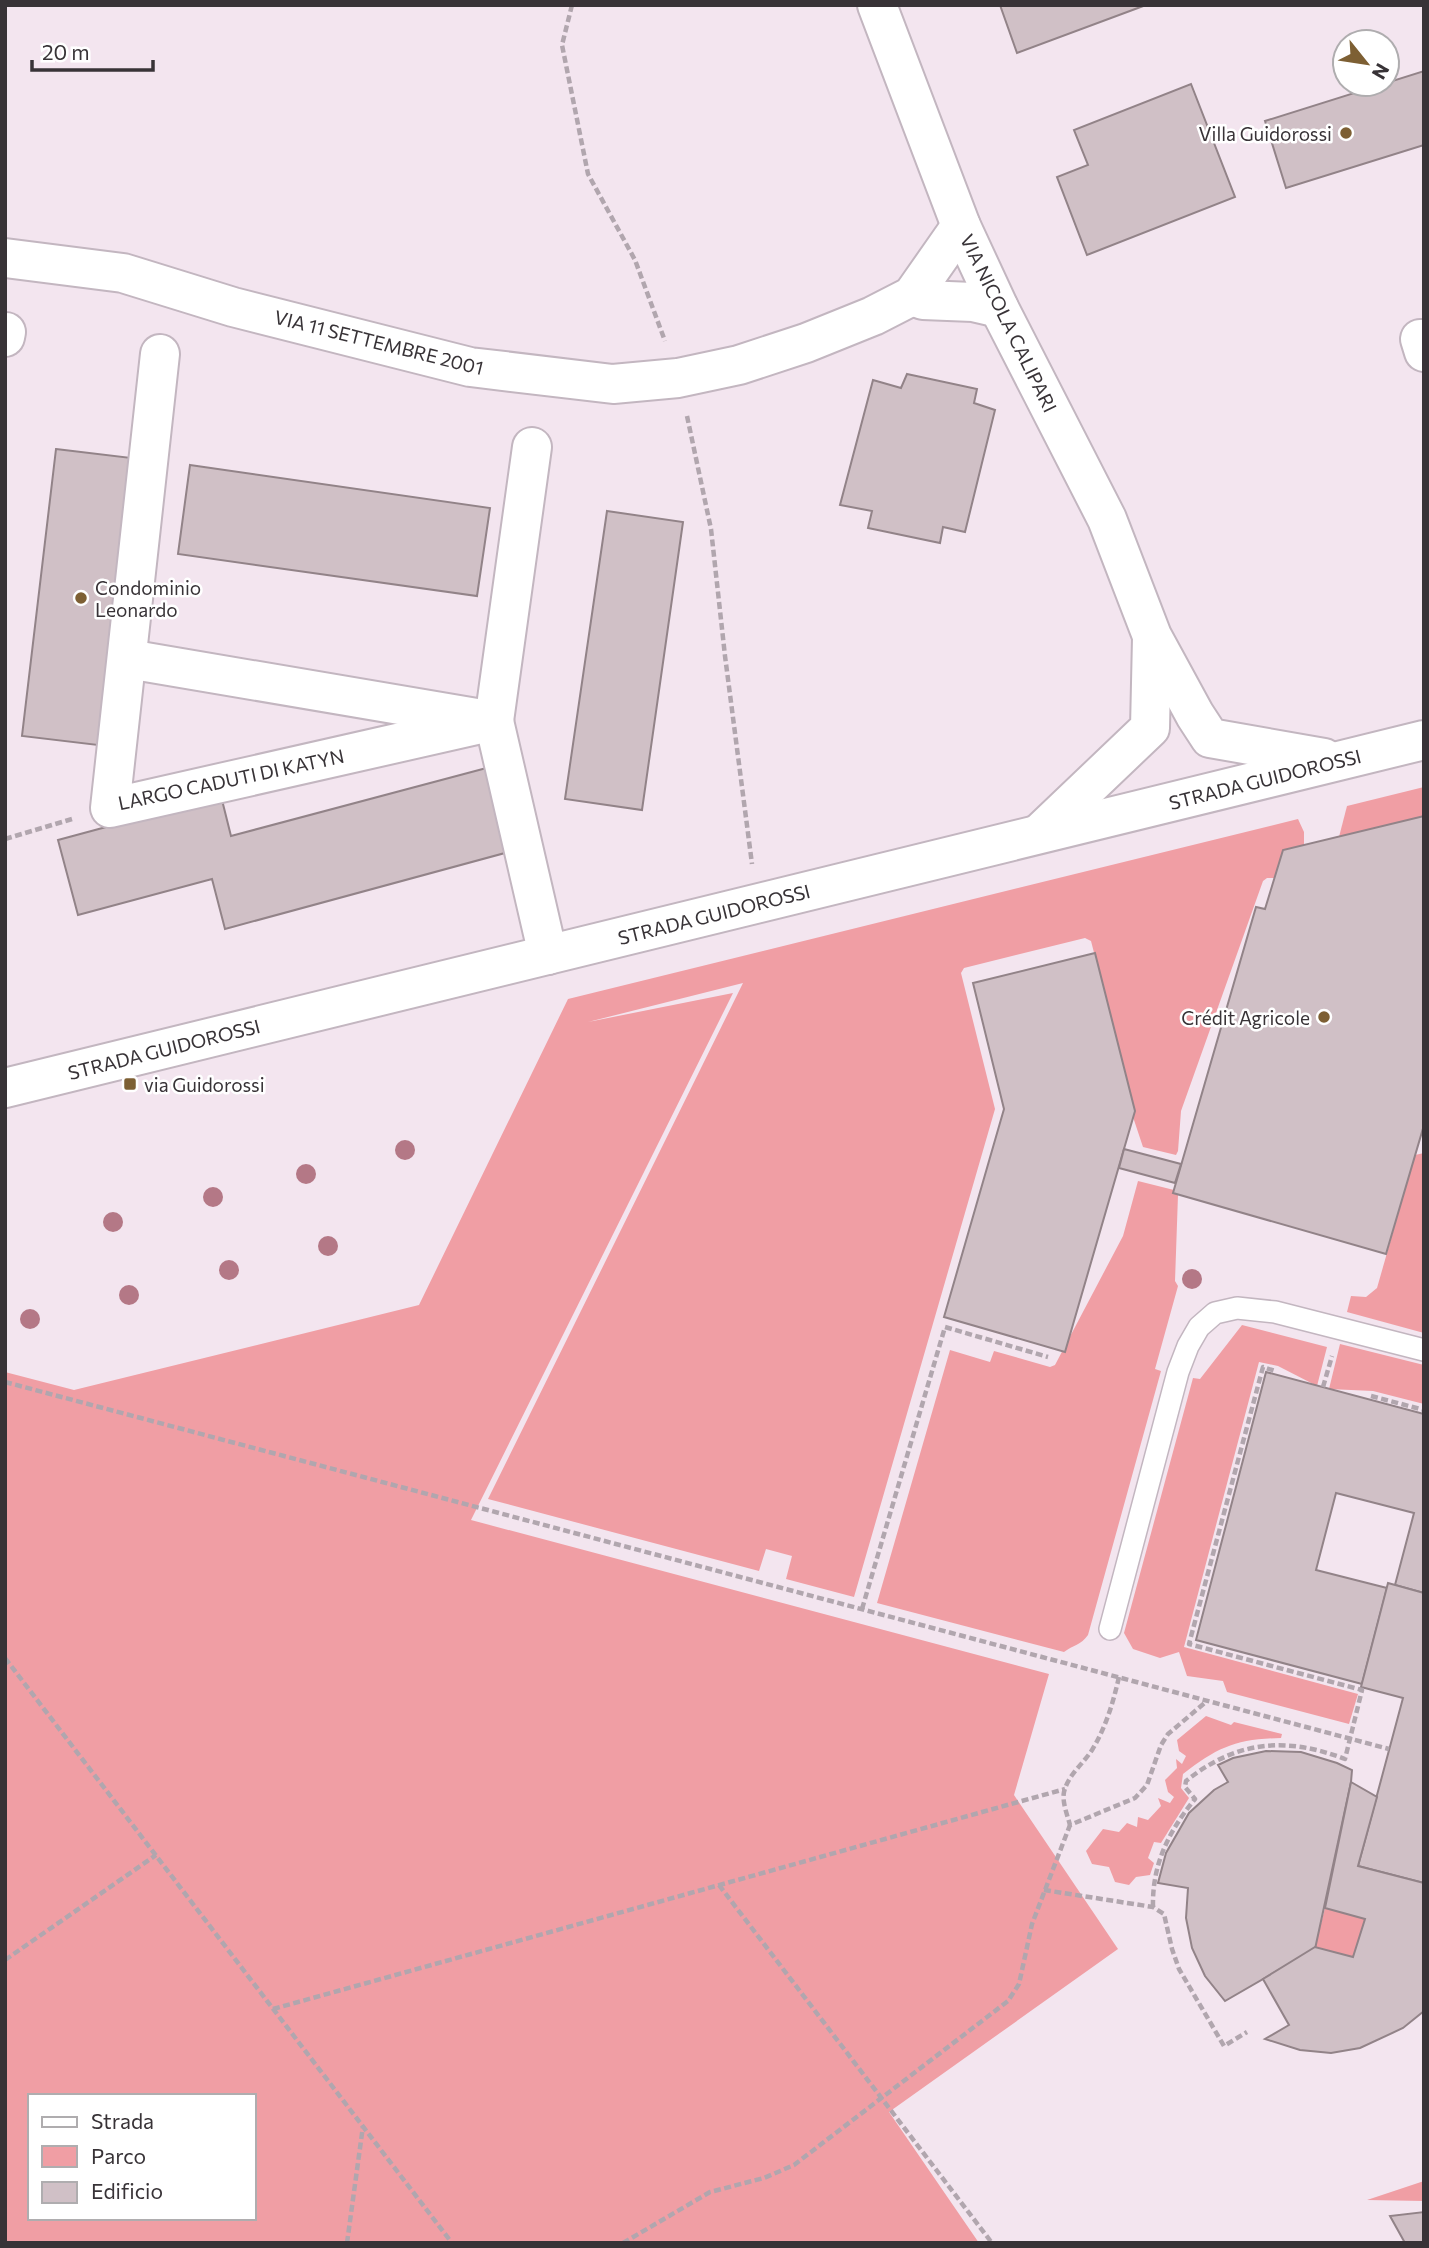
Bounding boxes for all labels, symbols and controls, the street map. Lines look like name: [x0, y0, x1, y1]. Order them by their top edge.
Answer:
scale bar: [32, 28, 152, 72]
north arrow: [1331, 28, 1401, 98]
text: 20 m: [42, 39, 90, 64]
text: N: [1368, 60, 1395, 84]
place label: Villa Guidorossi: [1199, 122, 1332, 145]
marker: Villa Guidorossi: [1338, 125, 1354, 141]
street label: VIA NICOLA CALIPARI: [956, 230, 1062, 416]
street label: VIA 11 SETTEMBRE 2001: [272, 305, 486, 379]
place label: Condominio Leonardo: [95, 576, 201, 621]
marker: Condominio Leonardo: [73, 590, 89, 606]
street label: LARGO CADUTI DI KATYN: [116, 744, 346, 814]
street label: STRADA GUIDOROSSI: [1166, 744, 1364, 814]
street label: STRADA GUIDOROSSI: [615, 879, 813, 949]
place label: Crédit Agricole: [1181, 1006, 1310, 1029]
marker: Crédit Agricole: [1316, 1009, 1332, 1025]
street label: STRADA GUIDOROSSI: [65, 1014, 263, 1084]
place label: via Guidorossi: [144, 1073, 265, 1096]
marker: via Guidorossi: [122, 1076, 138, 1092]
legend: [28, 2094, 256, 2220]
text: Strada: [91, 2108, 154, 2133]
text: Parco: [91, 2143, 146, 2168]
text: Edificio: [91, 2178, 163, 2203]

